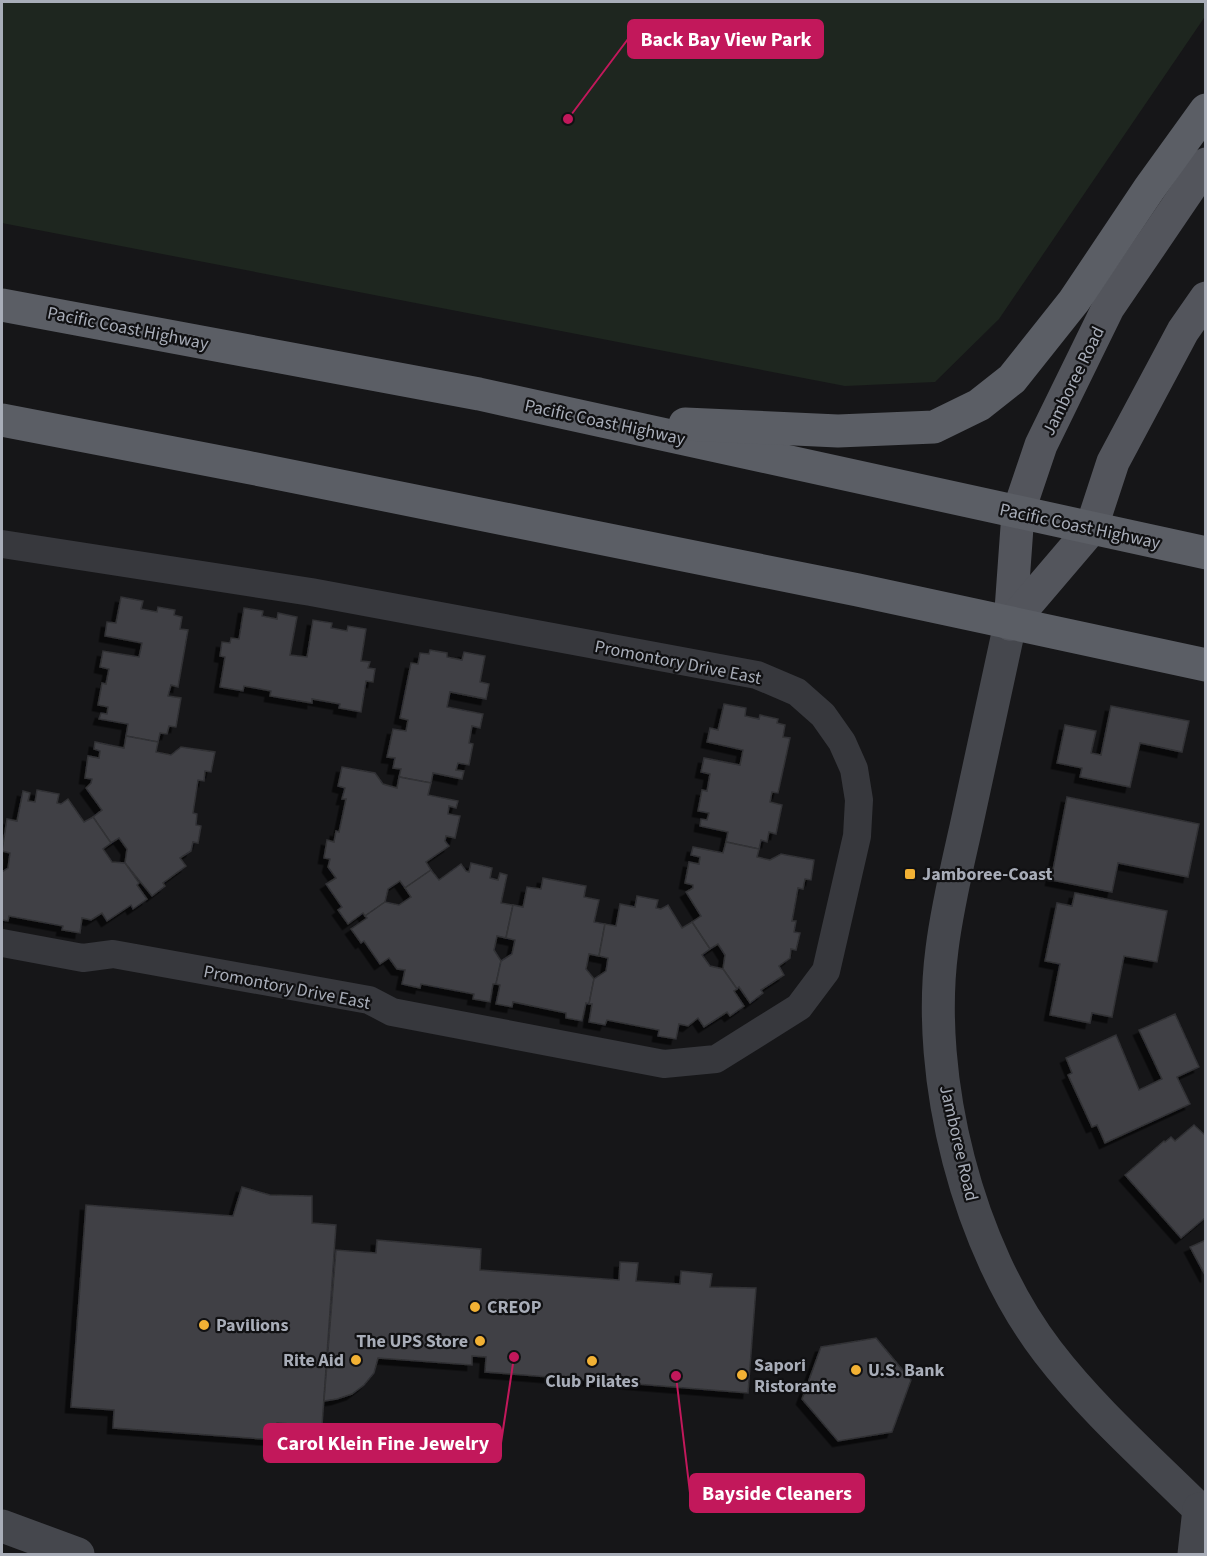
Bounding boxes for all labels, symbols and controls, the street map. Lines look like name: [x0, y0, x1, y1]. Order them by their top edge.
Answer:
callout: Back Bay View Park: [628, 20, 823, 58]
text: Back Bay View Park: [640, 26, 812, 54]
street label: Pacific Coast Highway: [45, 301, 211, 356]
street label: Jamboree Road: [1036, 322, 1111, 440]
street label: Pacific Coast Highway: [522, 393, 688, 452]
street label: Pacific Coast Highway: [997, 497, 1163, 556]
street label: Promontory Drive East: [592, 634, 763, 691]
place label: Jamboree-Coast: [922, 862, 1053, 887]
marker: Jamboree-Coast: [903, 867, 917, 881]
street label: Promontory Drive East: [201, 959, 372, 1016]
street label: Jamboree Road: [933, 1083, 984, 1204]
place label: CREOP: [487, 1295, 542, 1320]
marker: CREOP: [468, 1300, 482, 1314]
place label: Pavilions: [216, 1313, 288, 1338]
marker: Pavilions: [197, 1318, 211, 1332]
place label: The UPS Store: [356, 1329, 468, 1354]
marker: The UPS Store: [473, 1334, 487, 1348]
place label: Rite Aid: [283, 1348, 344, 1373]
marker: Rite Aid: [349, 1353, 363, 1367]
place label: Sapori Ristorante: [754, 1353, 837, 1399]
marker: Club Pilates: [585, 1354, 599, 1368]
place label: U.S. Bank: [868, 1358, 945, 1383]
marker: U.S. Bank: [849, 1363, 863, 1377]
marker: Sapori Ristorante: [735, 1368, 749, 1382]
place label: Club Pilates: [545, 1369, 639, 1394]
callout: Carol Klein Fine Jewelry: [264, 1424, 501, 1462]
text: Carol Klein Fine Jewelry: [277, 1430, 490, 1458]
callout: Bayside Cleaners: [690, 1474, 864, 1512]
text: Bayside Cleaners: [702, 1480, 852, 1508]

